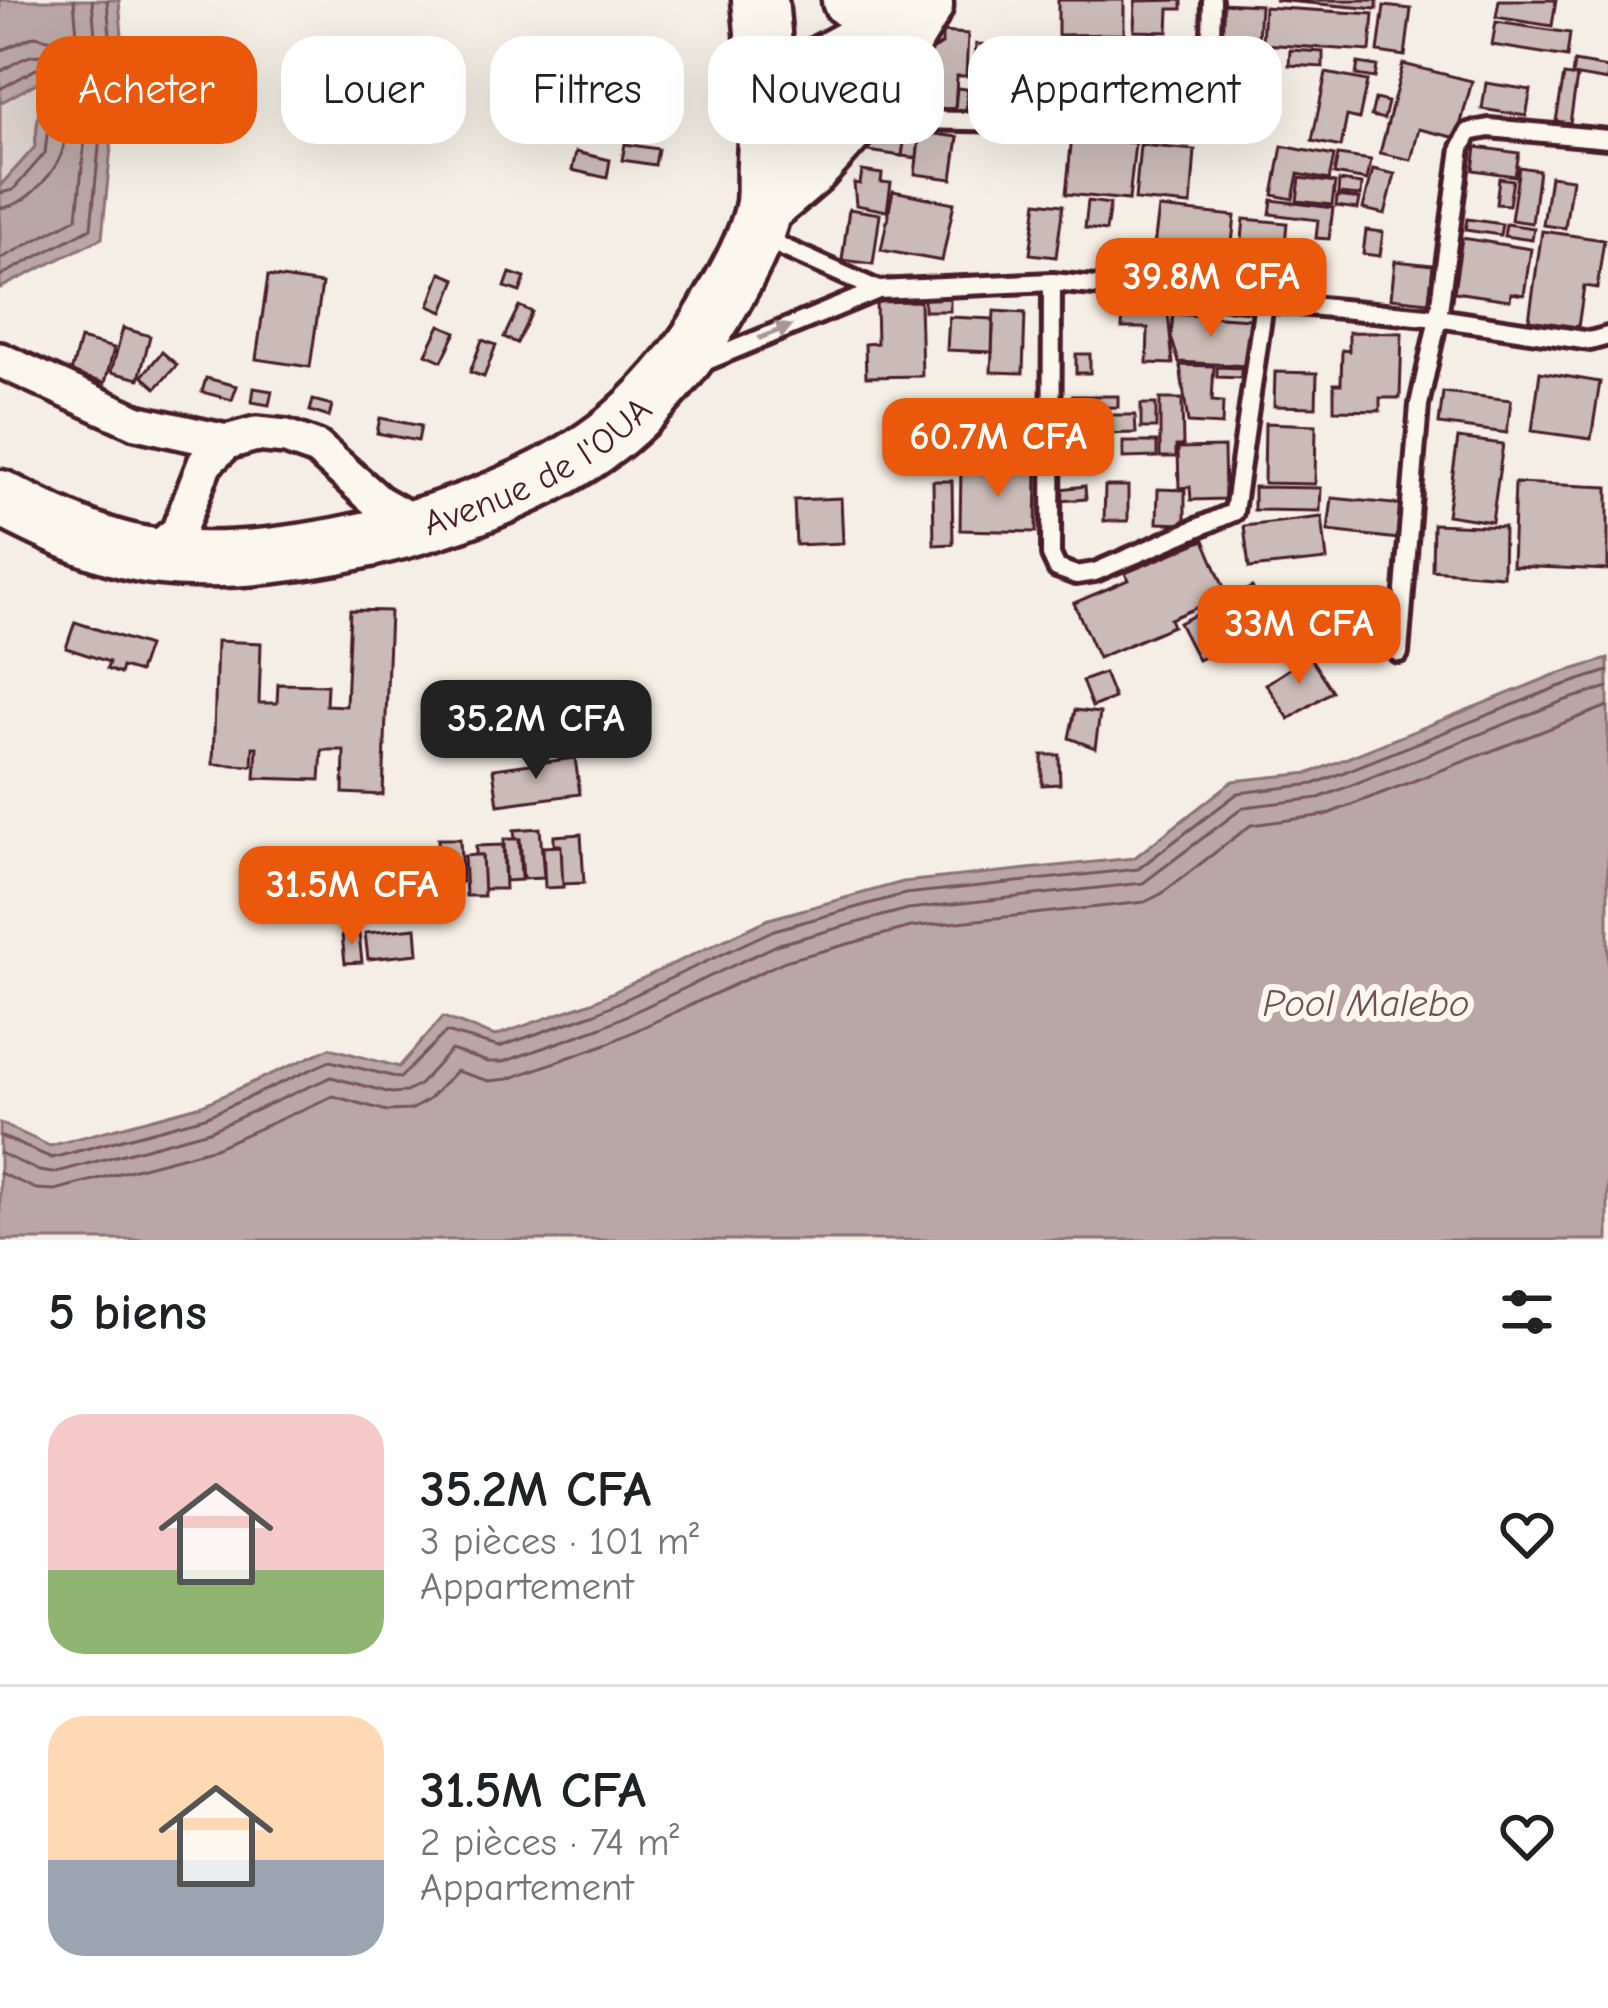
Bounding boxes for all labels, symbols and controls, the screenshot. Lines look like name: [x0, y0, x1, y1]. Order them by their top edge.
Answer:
chip: Acheter: [36, 36, 257, 144]
chip: Louer: [281, 36, 466, 144]
chip: Filtres: [490, 36, 684, 144]
chip: Nouveau: [708, 36, 944, 144]
chip: Appartement: [968, 36, 1282, 144]
pin: 39.8M CFA: [1074, 238, 1348, 340]
text: 39.8M CFA: [1122, 254, 1300, 299]
one-way arrow: [757, 322, 793, 341]
street label: Avenue de l'OUA: [419, 389, 660, 544]
pin: 60.7M CFA: [861, 398, 1135, 500]
text: 60.7M CFA: [909, 414, 1087, 459]
pin: 33M CFA: [1188, 585, 1410, 687]
text: 33M CFA: [1225, 601, 1373, 646]
pin: 35.2M CFA: [399, 680, 673, 782]
text: 35.2M CFA: [448, 696, 624, 741]
pin: 31.5M CFA: [215, 846, 489, 948]
text: 31.5M CFA: [266, 862, 438, 907]
water label: Pool Malebo: [1262, 981, 1470, 1026]
icon: filters: [1494, 1279, 1560, 1345]
text: 5 biens: [48, 1283, 207, 1342]
text: 35.2M CFA: [420, 1460, 651, 1519]
icon: home: [144, 1462, 288, 1606]
icon: heart: [1494, 1501, 1560, 1567]
text: 3 pièces · 101 m²: [420, 1519, 699, 1564]
text: Appartement: [420, 1564, 634, 1609]
text: 31.5M CFA: [420, 1761, 646, 1820]
icon: home: [144, 1764, 288, 1908]
icon: heart: [1494, 1803, 1560, 1869]
text: 2 pièces · 74 m²: [420, 1820, 679, 1865]
text: Appartement: [420, 1865, 634, 1910]

